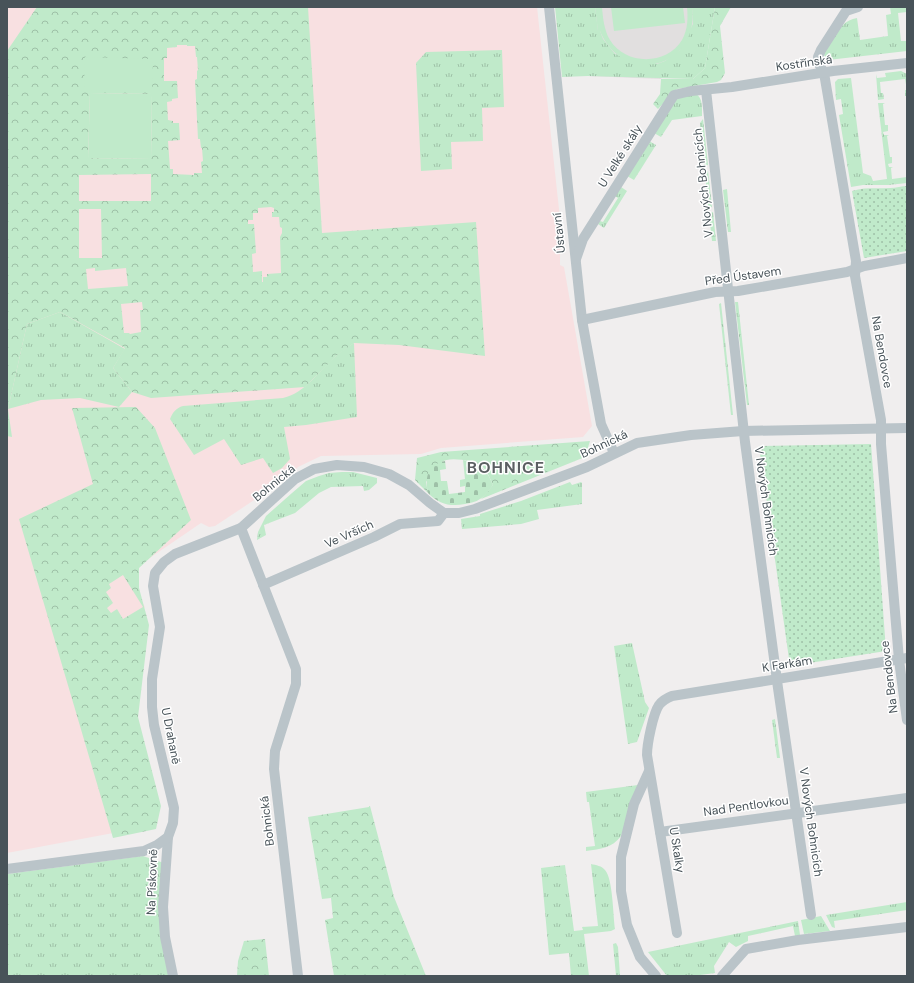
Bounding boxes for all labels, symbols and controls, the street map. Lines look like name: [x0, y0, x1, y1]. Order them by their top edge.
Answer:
street label: Kostřínská: [775, 51, 833, 75]
street label: U Velké skály: [594, 121, 646, 190]
street label: V Nových Bohnicích: [689, 127, 717, 239]
street label: Ústavní: [549, 212, 569, 254]
street label: Před Ústavem: [704, 263, 782, 289]
street label: Na Bendovce: [868, 315, 896, 390]
street label: Bohnická: [578, 426, 630, 462]
street label: V Nových Bohnicích: [750, 445, 782, 557]
district label: BOHNICE: [467, 457, 545, 478]
street label: Bohnická: [249, 461, 299, 505]
street label: Ve Vrších: [322, 516, 376, 552]
street label: Na Bendovce: [877, 640, 901, 714]
street label: K Farkám: [761, 652, 813, 676]
street label: U Drahaně: [158, 706, 184, 766]
street label: V Nových Bohnicích: [795, 766, 827, 878]
street label: Nad Pentlovkou: [702, 792, 790, 820]
street label: Bohnická: [256, 795, 278, 847]
street label: U Skalky: [666, 826, 689, 874]
street label: Na Pískovně: [143, 848, 161, 915]

